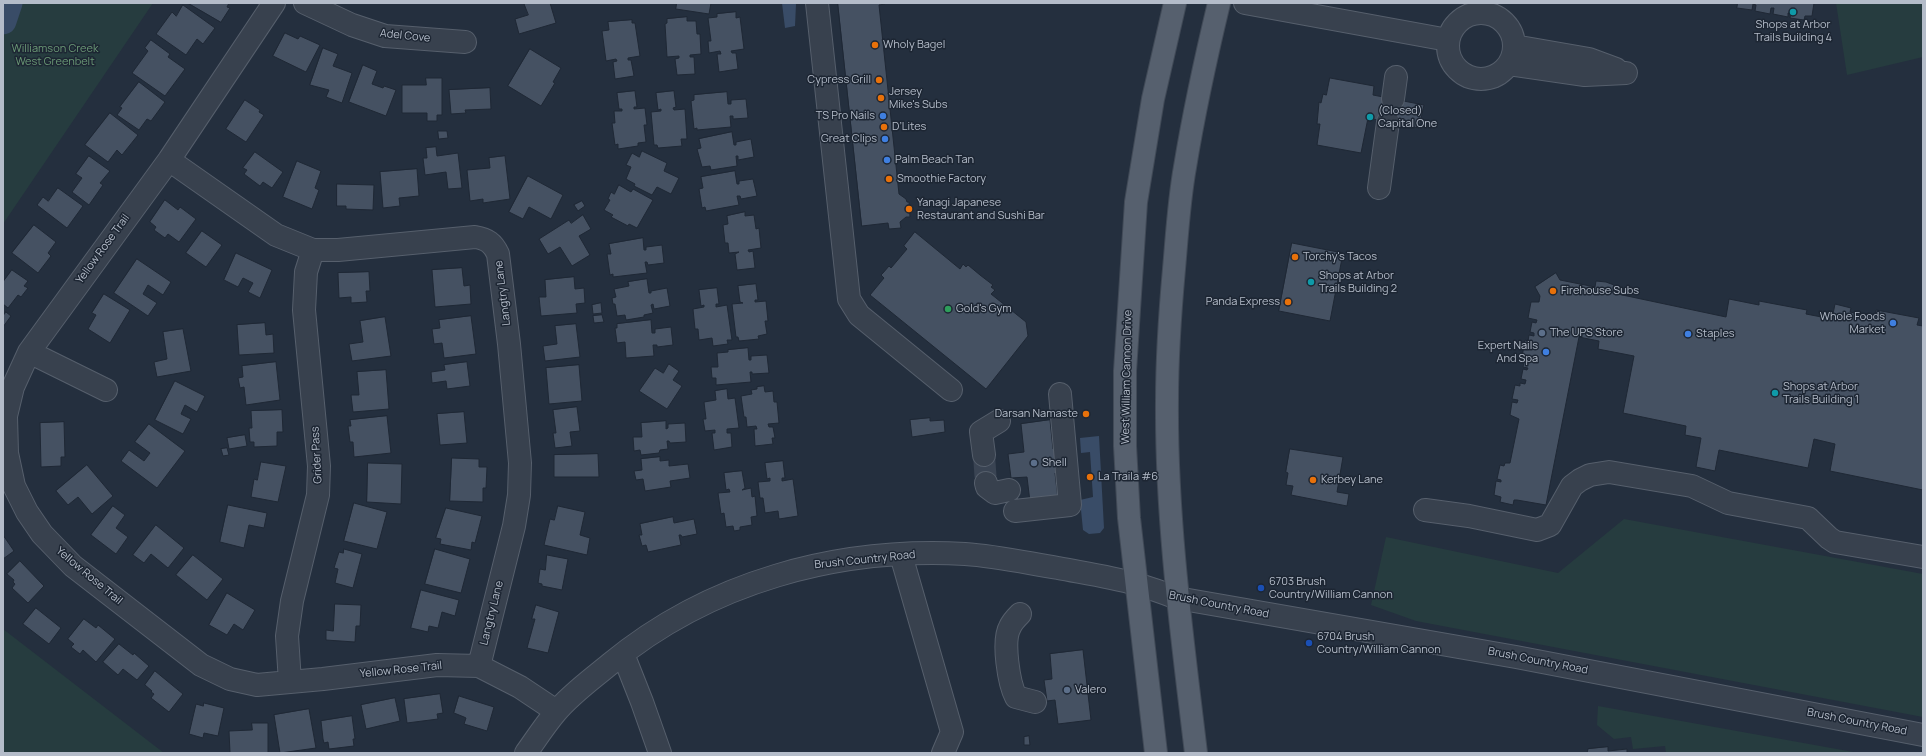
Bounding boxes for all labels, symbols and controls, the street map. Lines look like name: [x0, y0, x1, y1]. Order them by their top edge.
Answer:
marker: Shops at Arbor Trails Building 4: [1788, 7, 1798, 17]
place label: Shops at Arbor Trails Building 4: [1754, 18, 1832, 44]
street label: Adel Cove: [379, 27, 431, 45]
place label: Wholy Bagel: [883, 38, 945, 52]
marker: Wholy Bagel: [870, 40, 880, 50]
park label: Williamson Creek West Greenbelt: [12, 42, 98, 68]
place label: Cypress Grill: [807, 73, 871, 87]
marker: Cypress Grill: [874, 75, 884, 85]
place label: Jersey Mike's Subs: [889, 85, 948, 111]
marker: Jersey Mike's Subs: [876, 93, 886, 103]
place label: (Closed) Capital One: [1378, 104, 1437, 130]
place label: TS Pro Nails: [816, 109, 875, 123]
marker: TS Pro Nails: [878, 111, 888, 121]
marker: (Closed) Capital One: [1365, 112, 1375, 122]
place label: D’Lites: [892, 120, 926, 134]
marker: D’Lites: [879, 122, 889, 132]
place label: Great Clips: [821, 132, 877, 146]
marker: Great Clips: [880, 134, 890, 144]
place label: Palm Beach Tan: [895, 153, 974, 167]
marker: Palm Beach Tan: [882, 155, 892, 165]
place label: Smoothie Factory: [897, 172, 986, 186]
marker: Smoothie Factory: [884, 174, 894, 184]
place label: Yanagi Japanese Restaurant and Sushi Bar: [917, 196, 1045, 222]
marker: Yanagi Japanese Restaurant and Sushi Bar: [904, 204, 914, 214]
street label: Yellow Rose Trail: [73, 212, 133, 286]
place label: Torchy's Tacos: [1303, 250, 1377, 264]
marker: Torchy's Tacos: [1290, 252, 1300, 262]
street label: Langtry Lane: [492, 260, 514, 326]
place label: Shops at Arbor Trails Building 2: [1319, 269, 1397, 295]
marker: Shops at Arbor Trails Building 2: [1306, 277, 1316, 287]
place label: Firehouse Subs: [1561, 284, 1639, 298]
marker: Firehouse Subs: [1548, 286, 1558, 296]
place label: Panda Express: [1206, 295, 1280, 309]
marker: Panda Express: [1283, 297, 1293, 307]
place label: Gold's Gym: [956, 302, 1012, 316]
marker: Gold's Gym: [943, 304, 953, 314]
street label: West William Cannon Drive: [1119, 310, 1135, 444]
place label: Whole Foods Market: [1820, 310, 1885, 336]
marker: Whole Foods Market: [1888, 318, 1898, 328]
place label: The UPS Store: [1550, 326, 1623, 340]
place label: Staples: [1696, 327, 1735, 341]
marker: The UPS Store: [1537, 328, 1547, 338]
marker: Staples: [1683, 329, 1693, 339]
place label: Expert Nails And Spa: [1478, 339, 1538, 365]
marker: Expert Nails And Spa: [1541, 347, 1551, 357]
place label: Shops at Arbor Trails Building 1: [1783, 380, 1859, 406]
marker: Shops at Arbor Trails Building 1: [1770, 388, 1780, 398]
place label: Darsan Namaste: [995, 407, 1078, 421]
marker: Darsan Namaste: [1081, 409, 1091, 419]
street label: Grider Pass: [309, 426, 325, 484]
place label: Shell: [1042, 456, 1067, 470]
marker: Shell: [1029, 458, 1039, 468]
place label: La Traila #6: [1098, 470, 1158, 484]
marker: La Traila #6: [1085, 472, 1095, 482]
place label: Kerbey Lane: [1321, 473, 1383, 487]
marker: Kerbey Lane: [1308, 475, 1318, 485]
street label: Yellow Rose Trail: [53, 544, 125, 608]
street label: Brush Country Road: [814, 548, 916, 572]
place label: 6703 Brush Country/William Cannon: [1269, 575, 1393, 601]
street label: Langtry Lane: [478, 580, 506, 646]
marker: 6703 Brush Country/William Cannon: [1256, 583, 1266, 593]
street label: Brush Country Road: [1168, 589, 1270, 621]
place label: 6704 Brush Country/William Cannon: [1317, 630, 1441, 656]
marker: 6704 Brush Country/William Cannon: [1304, 638, 1314, 648]
street label: Brush Country Road: [1487, 645, 1589, 677]
street label: Yellow Rose Trail: [359, 659, 443, 681]
place label: Valero: [1075, 683, 1107, 697]
marker: Valero: [1062, 685, 1072, 695]
street label: Brush Country Road: [1806, 706, 1908, 738]

